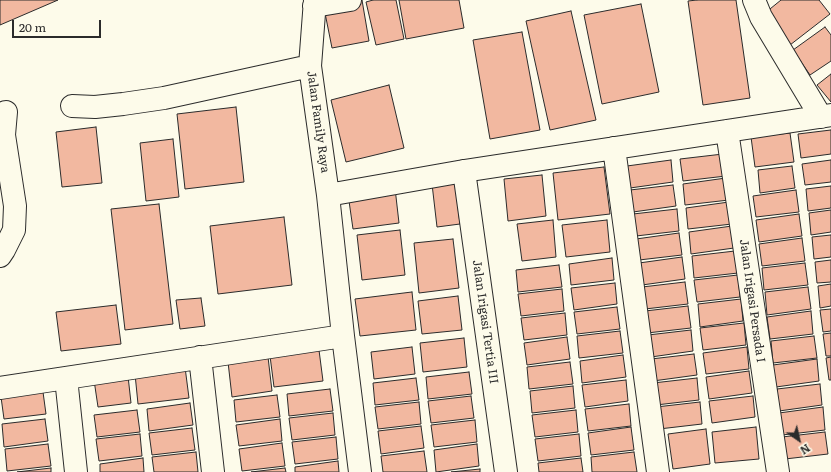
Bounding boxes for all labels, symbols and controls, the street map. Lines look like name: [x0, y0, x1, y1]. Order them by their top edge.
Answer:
scale bar: [14, 12, 103, 38]
text: 20 m: [19, 18, 46, 36]
street label: Jalan Family Raya: [304, 70, 332, 174]
street label: Jalan Irigasi Persada I: [736, 238, 768, 364]
street label: Jalan Irigasi Tertia III: [469, 259, 501, 385]
north arrow: [779, 420, 819, 460]
text: N: [797, 441, 814, 459]

